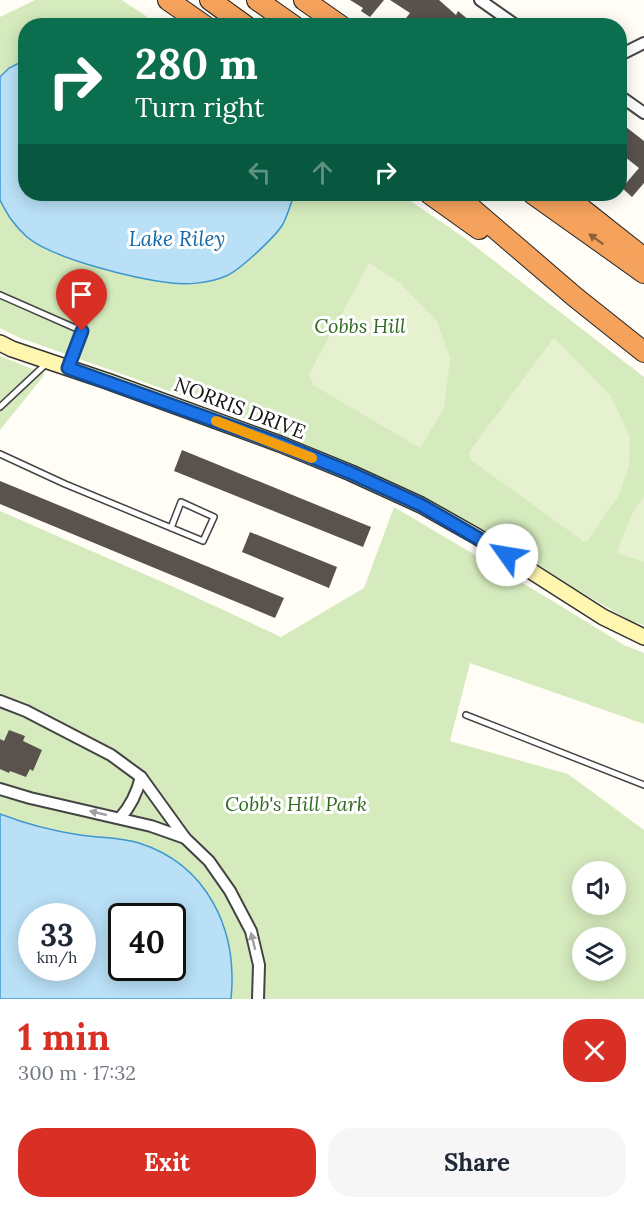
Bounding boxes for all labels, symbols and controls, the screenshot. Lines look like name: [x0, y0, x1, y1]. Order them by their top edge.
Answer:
text: 280 m: [135, 37, 258, 91]
icon: right: [36, 42, 114, 120]
text: Turn right: [135, 90, 264, 124]
icon: left: [243, 156, 276, 189]
icon: ahead: [306, 156, 339, 189]
icon: right: [369, 156, 402, 189]
water label: Lake Riley: [129, 225, 225, 252]
one-way arrow: [589, 233, 605, 245]
pin: [56, 269, 107, 331]
icon: arrive: [65, 278, 98, 311]
park label: Cobbs Hill: [314, 313, 406, 338]
street label: NORRIS DRIVE: [171, 371, 309, 444]
position arrow: [475, 523, 539, 587]
park label: Cobb's Hill Park: [225, 791, 367, 816]
one-way arrow: [88, 808, 107, 817]
map controls: [572, 861, 626, 981]
button: sound: [572, 861, 626, 915]
speed limit sign: 40: [108, 903, 186, 981]
text: 33: [40, 916, 74, 954]
button: layers: [572, 927, 626, 981]
one-way arrow: [248, 932, 258, 950]
text: km/h: [37, 948, 77, 967]
text: 1 min: [18, 1014, 110, 1060]
button: close: [563, 1019, 626, 1082]
text: 300 m · 17:32: [18, 1060, 136, 1085]
button: Exit: [18, 1128, 316, 1197]
button: Share: [328, 1128, 626, 1197]

